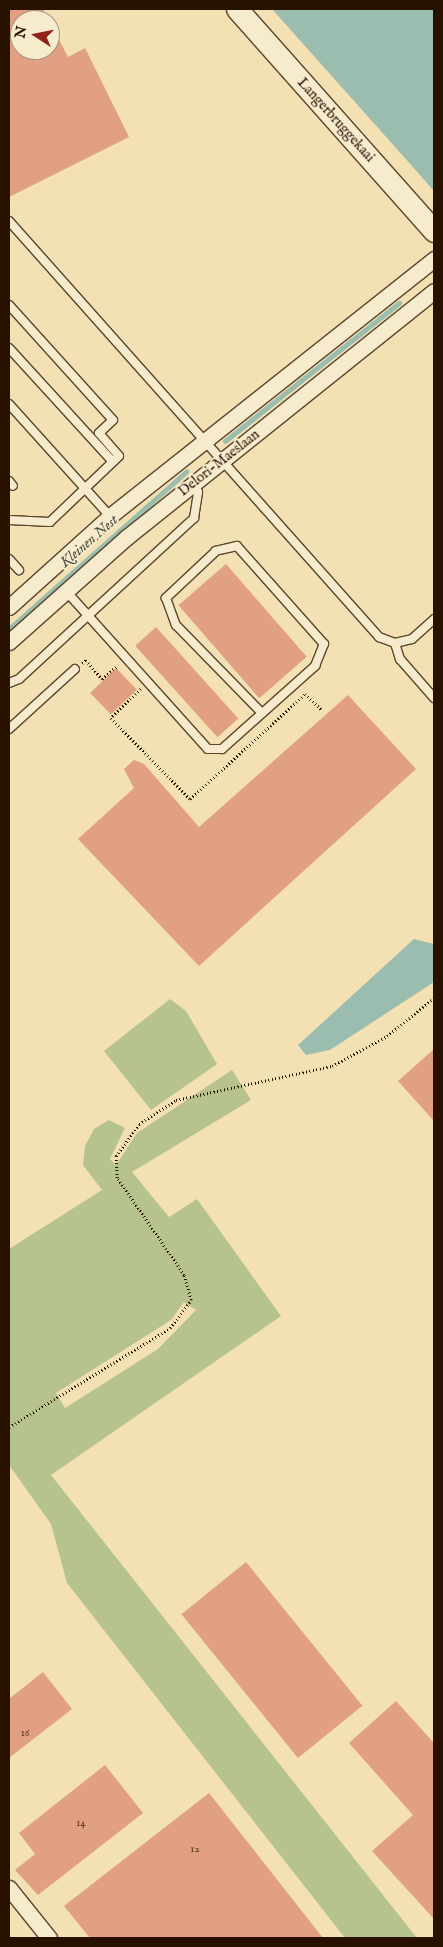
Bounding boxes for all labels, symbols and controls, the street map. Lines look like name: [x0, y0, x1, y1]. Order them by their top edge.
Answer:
north arrow: [10, 10, 60, 60]
text: N: [11, 25, 31, 40]
street label: Langerbruggekaai: [294, 74, 378, 166]
street label: Delori-Maeslaan: [175, 426, 263, 500]
water label: Kleinen Nest: [56, 511, 122, 571]
house number: 16: [21, 1726, 29, 1740]
house number: 14: [76, 1816, 86, 1830]
house number: 12: [190, 1842, 200, 1856]

